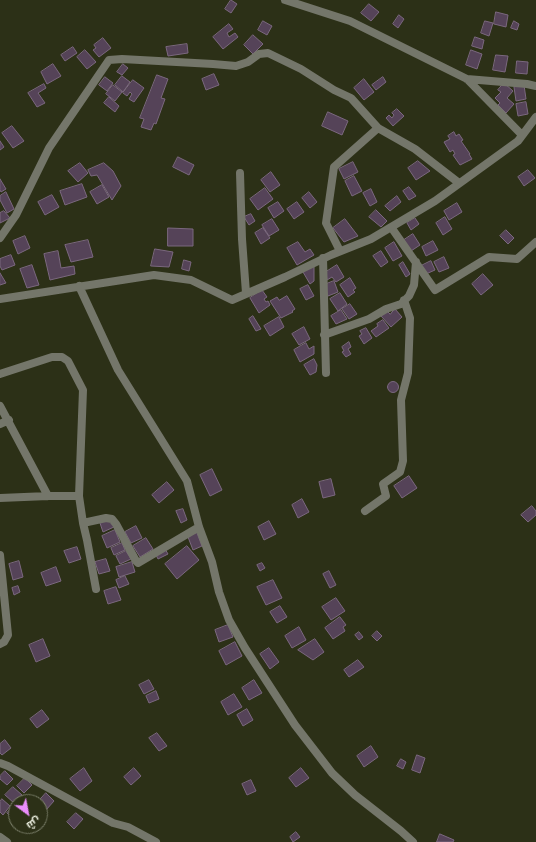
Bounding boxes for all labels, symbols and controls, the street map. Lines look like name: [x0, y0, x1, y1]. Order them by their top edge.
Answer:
north arrow: [8, 794, 48, 834]
text: ش: [24, 814, 44, 833]

